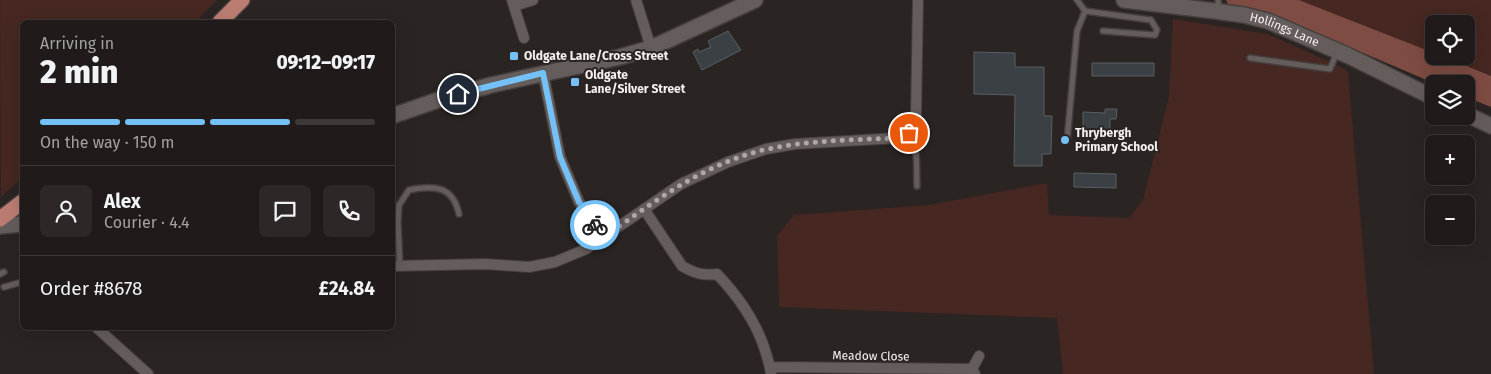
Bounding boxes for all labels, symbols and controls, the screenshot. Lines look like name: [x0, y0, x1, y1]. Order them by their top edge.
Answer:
street label: Hollings Lane: [1248, 10, 1321, 49]
map controls: [1425, 15, 1475, 245]
button: locate: [1425, 15, 1475, 65]
text: Arriving in: [40, 34, 114, 53]
place label: Oldgate Lane/Cross Street: [524, 49, 669, 63]
marker: Oldgate Lane/Cross Street: [508, 50, 520, 62]
text: 09:12–09:17: [276, 51, 375, 74]
text: 2 min: [40, 53, 118, 91]
place label: Oldgate Lane/Silver Street: [585, 68, 686, 96]
pin: [437, 73, 479, 115]
button: layers: [1425, 75, 1475, 125]
marker: Oldgate Lane/Silver Street: [569, 76, 581, 88]
icon: home: [444, 80, 472, 108]
pin: [888, 112, 930, 154]
icon: bag: [895, 119, 923, 147]
place label: Thrybergh Primary School: [1075, 126, 1158, 154]
text: On the way · 150 m: [40, 133, 175, 152]
marker: Thrybergh Primary School: [1059, 134, 1071, 146]
button: +: [1425, 135, 1475, 185]
button: person: [40, 185, 92, 237]
button: chat: [259, 185, 311, 237]
button: phone: [323, 185, 375, 237]
text: Alex: [104, 190, 141, 213]
button: −: [1425, 195, 1475, 245]
courier: [570, 200, 620, 250]
icon: bike: [581, 211, 609, 239]
text: Courier · 4.4: [104, 213, 190, 232]
text: Order #8678: [40, 277, 143, 300]
text: £24.84: [318, 277, 375, 300]
street label: Meadow Close: [832, 348, 910, 364]

